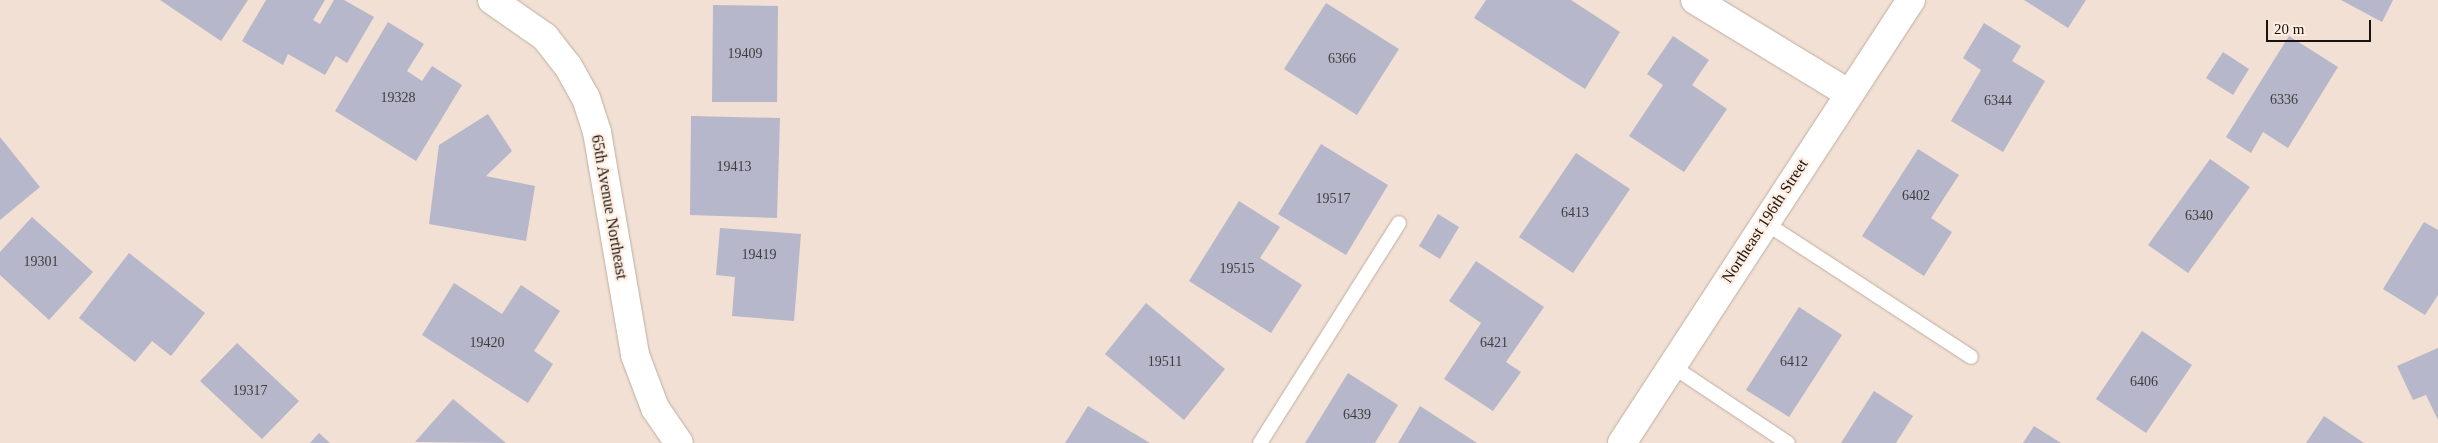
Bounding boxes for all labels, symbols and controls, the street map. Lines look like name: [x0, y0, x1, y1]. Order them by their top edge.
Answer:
scale bar: [2268, 10, 2373, 42]
text: 20 m: [2274, 21, 2304, 37]
house number: 19409: [728, 46, 762, 62]
house number: 6366: [1328, 51, 1356, 67]
house number: 19328: [380, 90, 416, 106]
house number: 6336: [2270, 92, 2298, 108]
house number: 6344: [1984, 93, 2012, 109]
street label: 65th Avenue Northeast: [587, 133, 631, 281]
street label: Northeast 196th Street: [1718, 155, 1812, 287]
house number: 19413: [716, 159, 752, 175]
house number: 6402: [1902, 188, 1930, 204]
house number: 19517: [1316, 191, 1350, 207]
house number: 6413: [1561, 205, 1589, 221]
house number: 6340: [2185, 208, 2213, 224]
house number: 19419: [742, 247, 776, 263]
house number: 19301: [23, 254, 58, 270]
house number: 19515: [1220, 261, 1254, 277]
house number: 19420: [470, 335, 504, 351]
house number: 6421: [1480, 335, 1508, 351]
house number: 19511: [1148, 354, 1182, 370]
house number: 6412: [1780, 354, 1808, 370]
house number: 6406: [2130, 374, 2158, 390]
house number: 19317: [232, 383, 268, 399]
house number: 6439: [1343, 407, 1371, 423]

